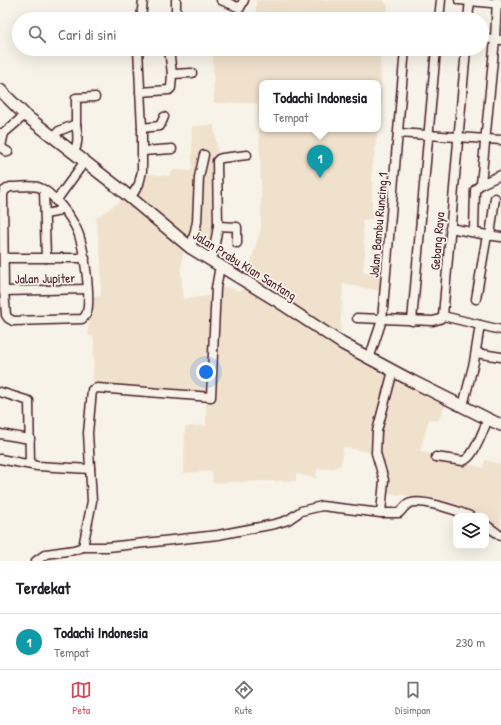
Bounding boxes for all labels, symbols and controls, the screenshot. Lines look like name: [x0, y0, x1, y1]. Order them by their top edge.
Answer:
search box: [12, 12, 489, 56]
icon: search: [26, 23, 48, 45]
text: Cari di sini: [58, 24, 117, 45]
popup: [259, 80, 381, 132]
text: Todachi Indonesia: [273, 87, 367, 108]
text: Tempat: [273, 108, 308, 126]
pin: 1: [307, 145, 333, 178]
street label: Jalan Bambu Runcing 1: [364, 171, 392, 278]
street label: Gebang Raya: [426, 211, 448, 271]
street label: Jalan Prabu Kian Santang: [190, 226, 300, 304]
street label: Jalan Jupiter: [15, 268, 75, 288]
your location: [196, 362, 216, 382]
map controls: [453, 513, 489, 549]
button: layers: [453, 513, 489, 549]
text: Terdekat: [16, 576, 70, 599]
text: Todachi Indonesia: [54, 622, 148, 643]
text: 1: [27, 633, 31, 651]
text: 230 m: [455, 633, 485, 651]
text: Tempat: [54, 643, 89, 661]
tab: Peta: [70, 679, 92, 717]
tab: Rute: [233, 679, 255, 717]
tab: Disimpan: [395, 679, 431, 717]

